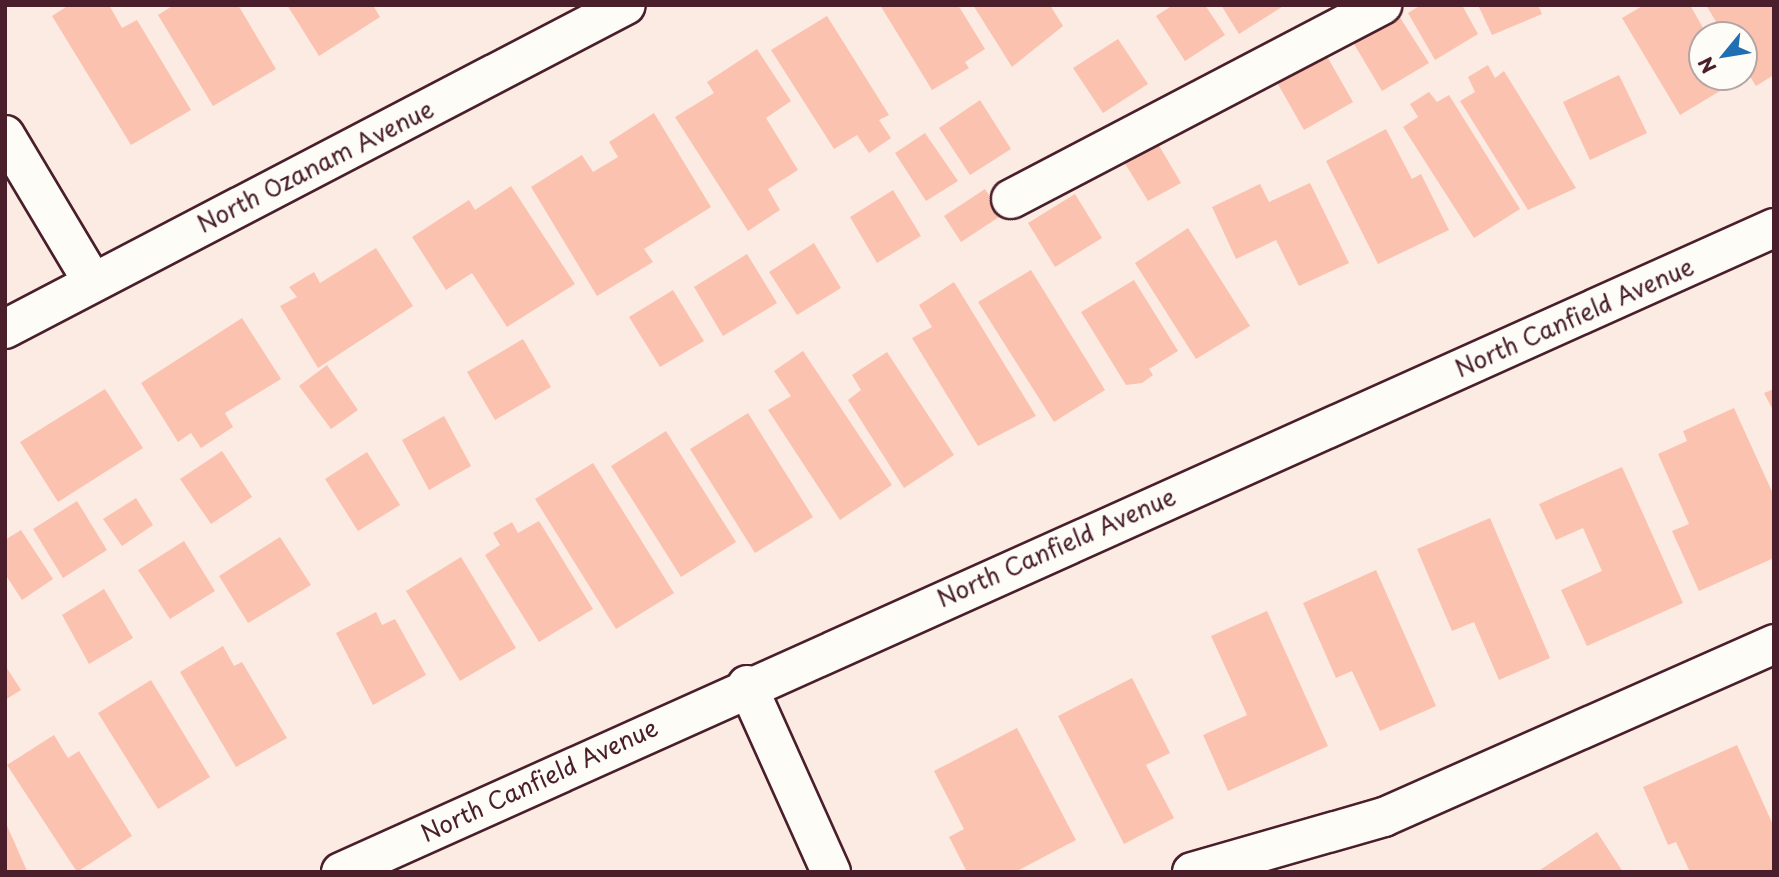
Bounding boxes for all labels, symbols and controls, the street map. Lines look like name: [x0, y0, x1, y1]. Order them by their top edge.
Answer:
north arrow: [1688, 21, 1758, 91]
text: N: [1691, 52, 1722, 79]
street label: North Ozanam Avenue: [192, 94, 438, 238]
street label: North Canfield Avenue: [1449, 251, 1699, 383]
street label: North Canfield Avenue: [931, 481, 1181, 613]
street label: North Canfield Avenue: [415, 712, 663, 848]

